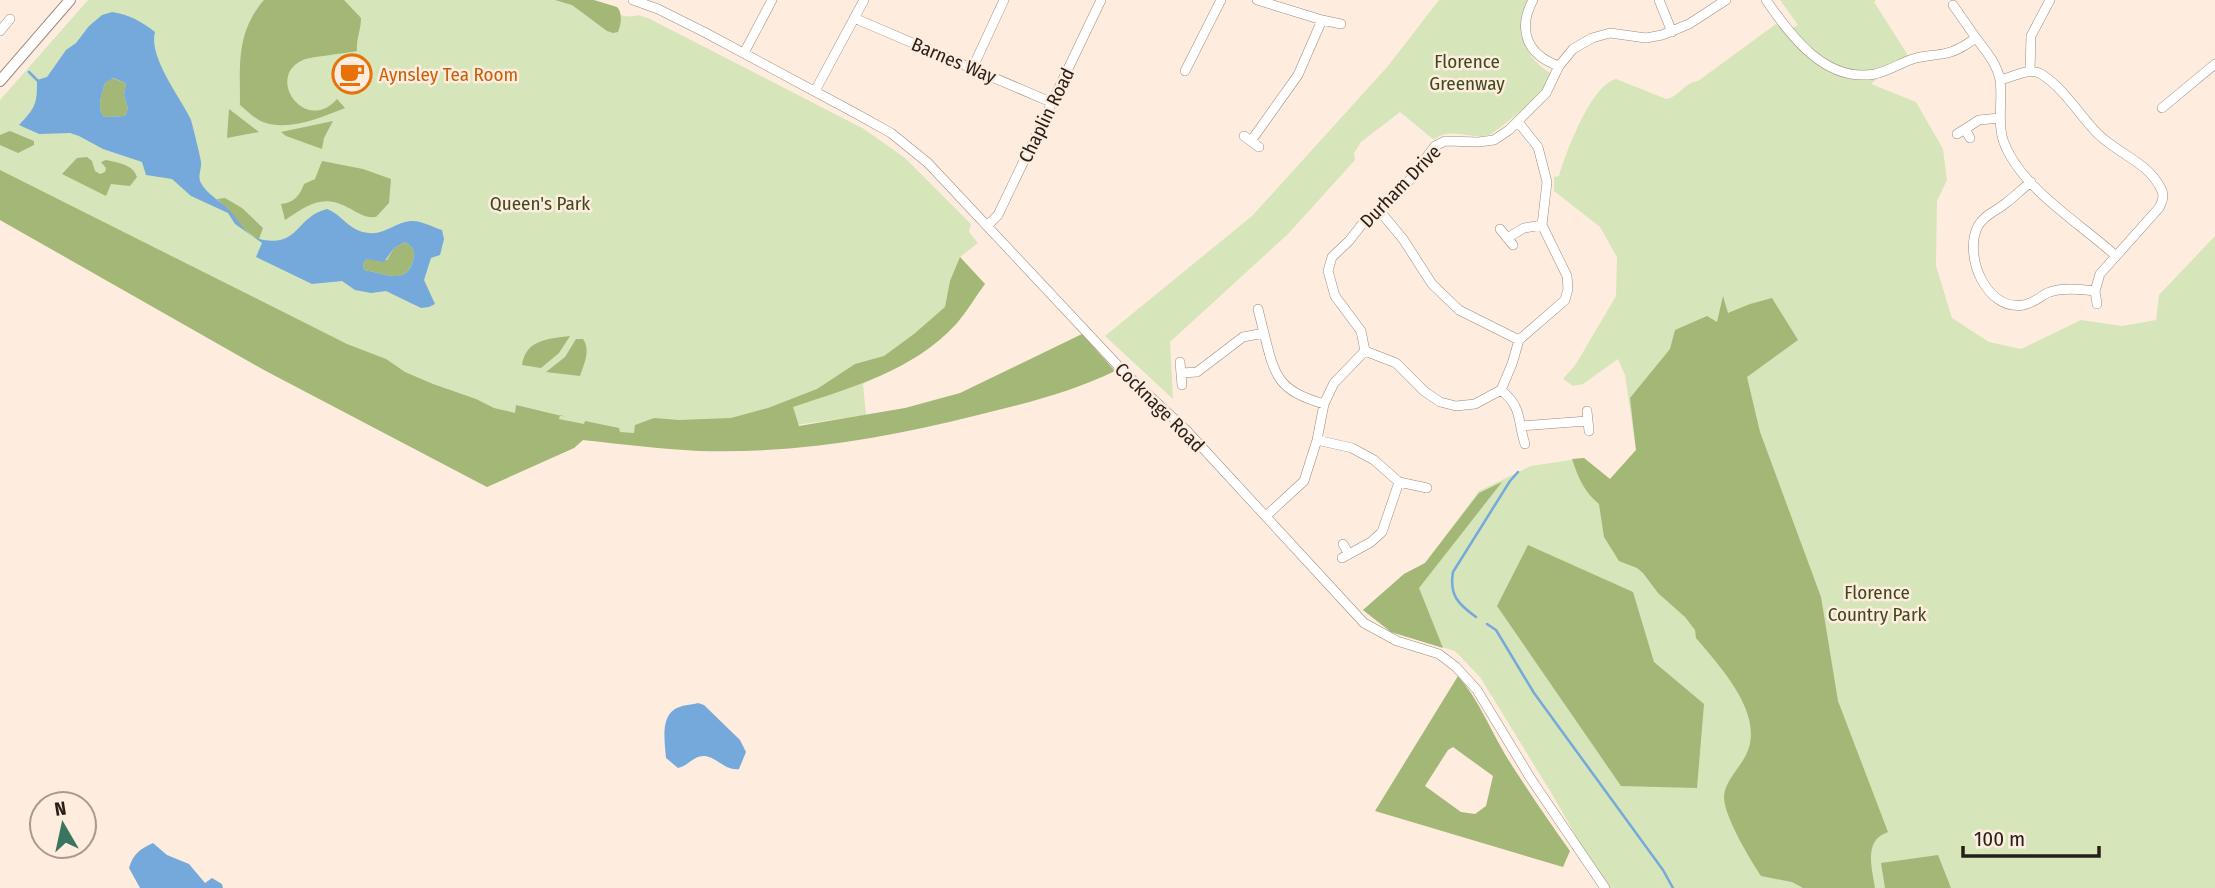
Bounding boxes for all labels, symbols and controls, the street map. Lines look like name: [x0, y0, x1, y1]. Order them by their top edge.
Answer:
street label: Barnes Way: [908, 32, 1000, 89]
park label: Florence Greenway: [1429, 50, 1505, 95]
cafe icon: Aynsley Tea Room: [331, 53, 373, 95]
place label: Aynsley Tea Room: [379, 63, 518, 86]
street label: Chaplin Road: [1014, 64, 1079, 166]
street label: Durham Drive: [1355, 140, 1446, 233]
park label: Queen's Park: [490, 192, 590, 215]
street label: Cocknage Road: [1110, 358, 1209, 457]
park label: Florence Country Park: [1828, 581, 1927, 626]
north arrow: [28, 790, 98, 860]
text: N: [53, 796, 68, 821]
scale bar: [1963, 814, 2100, 858]
text: 100 m: [1974, 826, 2025, 852]

